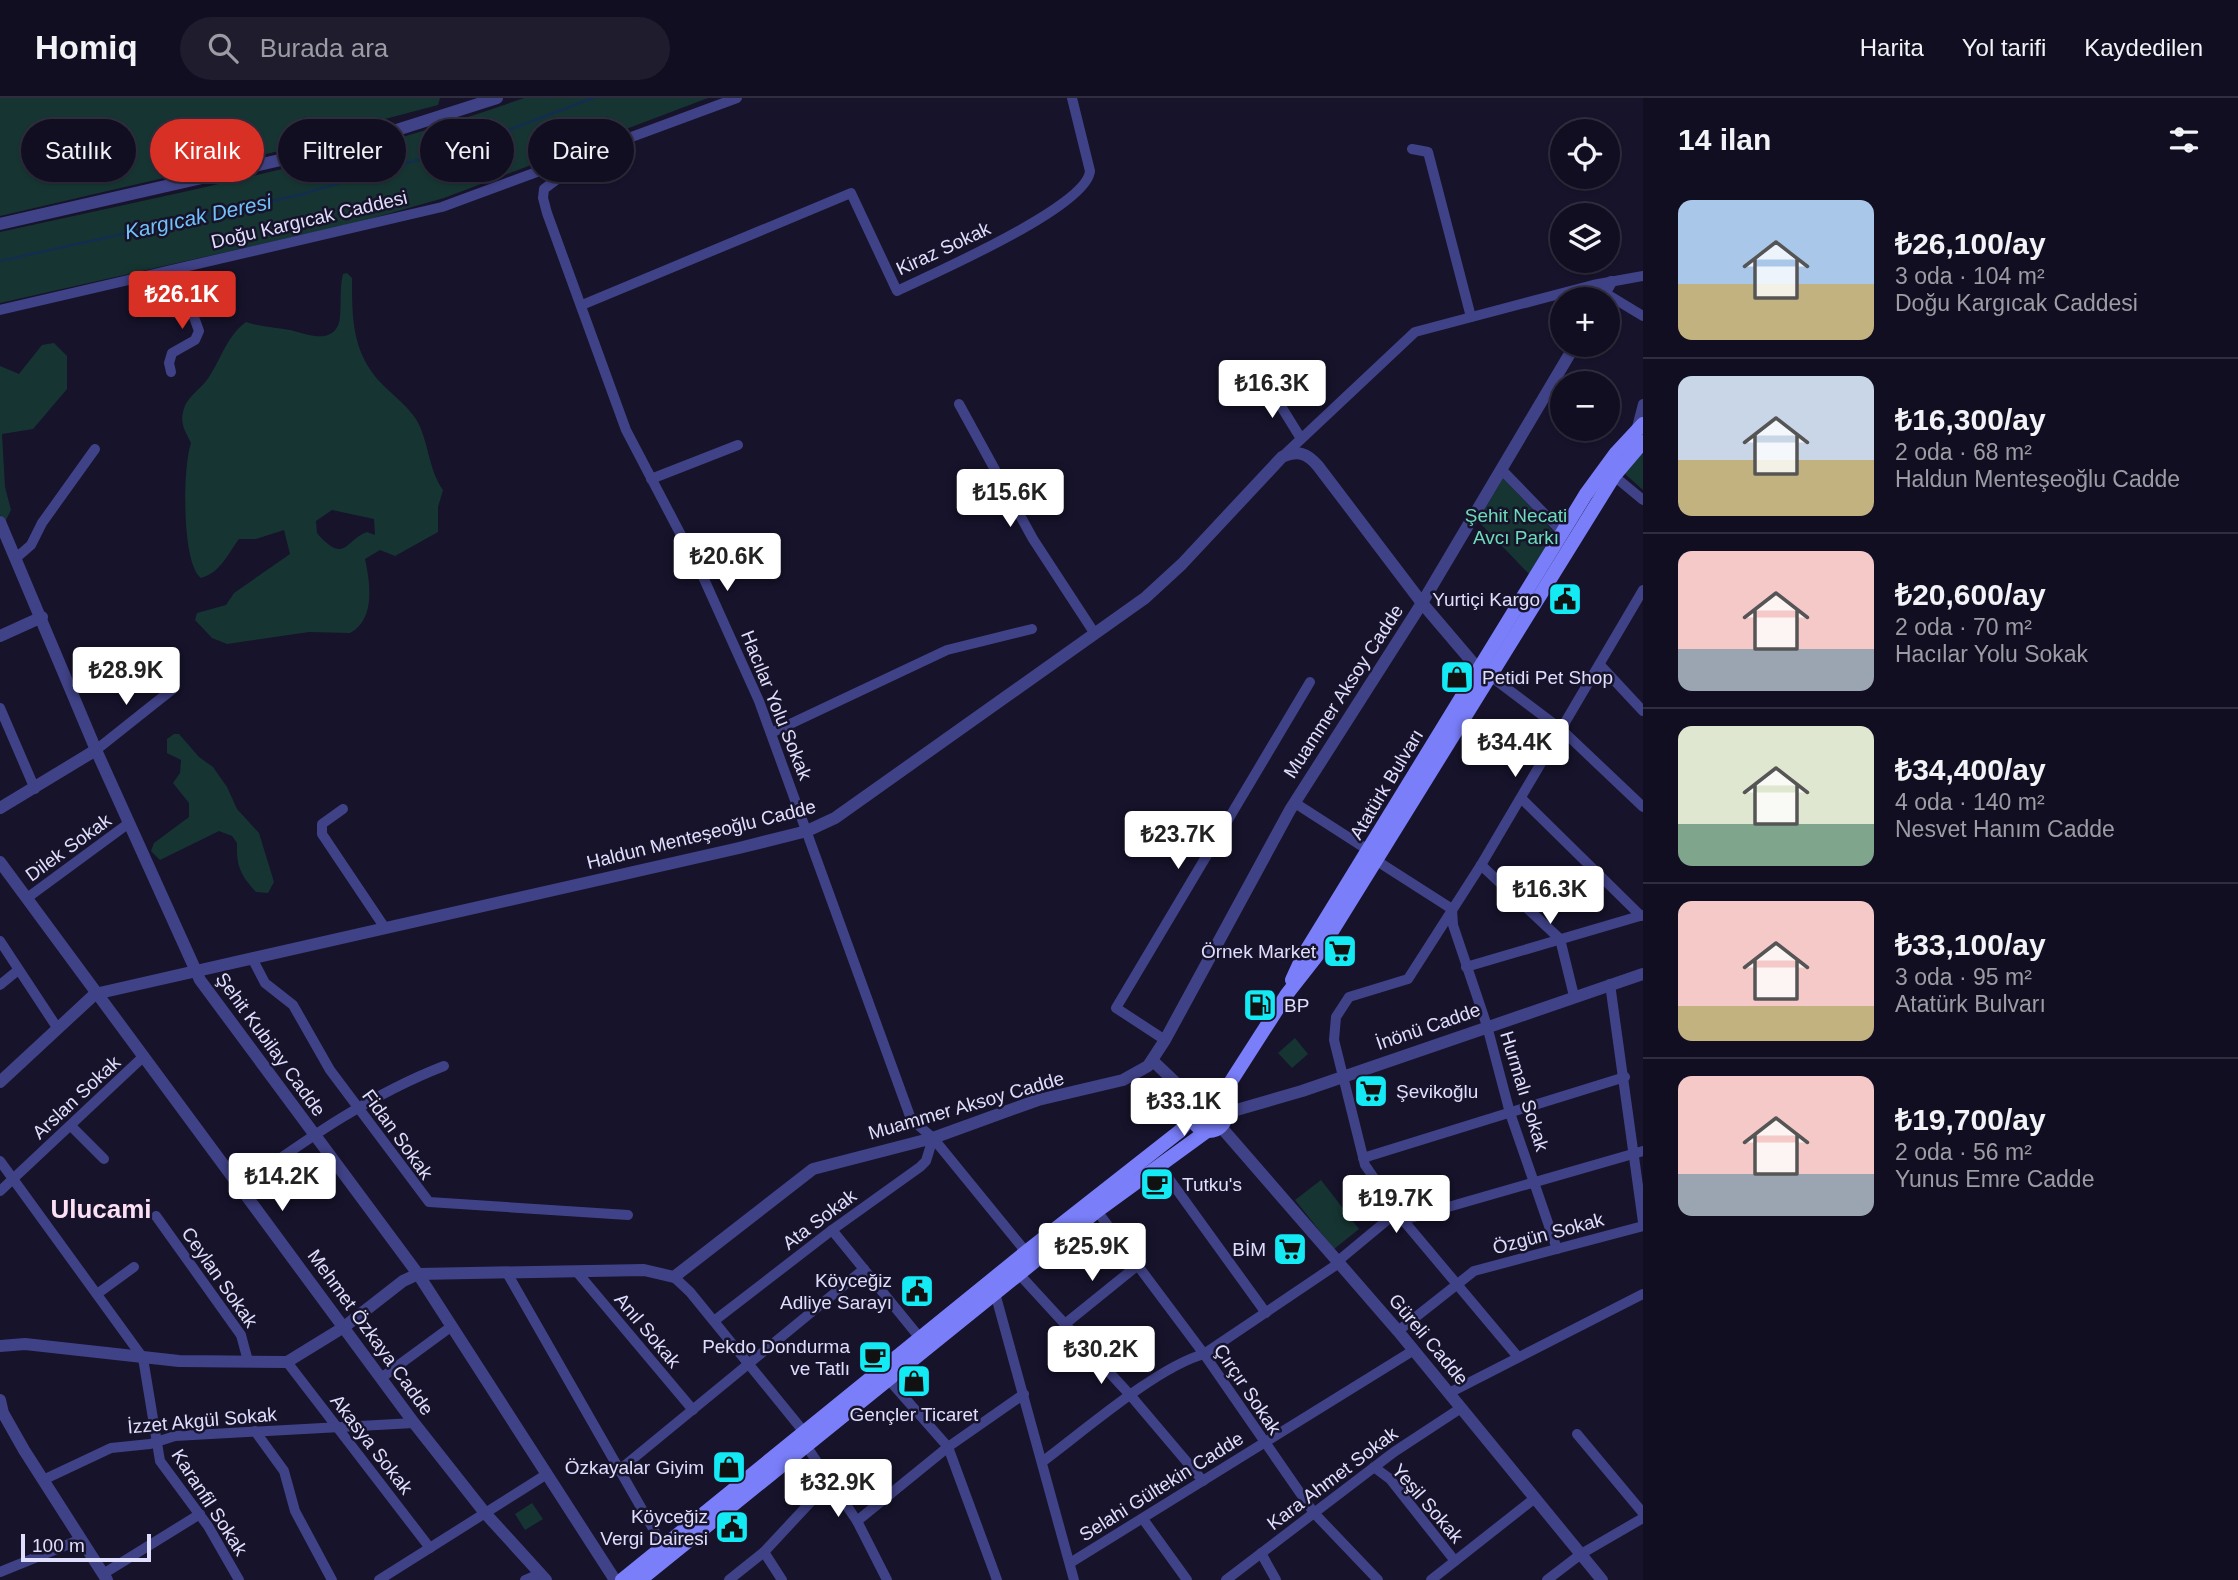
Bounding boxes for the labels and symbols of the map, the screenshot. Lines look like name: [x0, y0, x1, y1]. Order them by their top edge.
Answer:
street label: Doğu Kargıcak Caddesi: [209, 187, 409, 252]
water label: Kargıcak Deresi: [122, 189, 275, 243]
street label: Kiraz Sokak: [893, 217, 994, 279]
pin: ₺26.1K: [125, 272, 239, 331]
pin: ₺16.3K: [1215, 360, 1329, 420]
pin: ₺15.6K: [953, 470, 1067, 529]
park label: Şehit Necati Avcı Parkı: [1465, 505, 1567, 548]
pin: ₺20.6K: [670, 533, 784, 593]
public building icon: Yurtiçi Kargo: [1546, 580, 1584, 618]
place label: Yurtiçi Kargo: [1432, 589, 1540, 610]
street label: Muammer Aksoy Cadde: [1279, 601, 1407, 782]
street label: Hacılar Yolu Sokak: [737, 627, 816, 784]
pin: ₺28.9K: [69, 648, 183, 707]
shop icon: Petidi Pet Shop: [1438, 658, 1476, 696]
place label: Petidi Pet Shop: [1482, 667, 1613, 688]
pin: ₺34.4K: [1458, 720, 1572, 779]
street label: Atatürk Bulvarı: [1345, 725, 1428, 843]
street label: Haldun Menteşeoğlu Cadde: [584, 796, 818, 873]
street label: Dilek Sokak: [22, 809, 115, 885]
pin: ₺23.7K: [1121, 812, 1235, 871]
pin: ₺16.3K: [1493, 866, 1607, 926]
supermarket icon: Örnek Market: [1321, 932, 1359, 970]
place label: Örnek Market: [1201, 941, 1317, 962]
street label: Şehit Kubilay Cadde: [212, 968, 330, 1120]
fuel station icon: BP: [1241, 986, 1279, 1024]
place label: BP: [1284, 995, 1309, 1016]
street label: İnönü Cadde: [1373, 999, 1483, 1054]
street label: Hurmalı Sokak: [1496, 1028, 1553, 1154]
street label: Arslan Sokak: [28, 1051, 125, 1143]
street label: Muammer Aksoy Cadde: [866, 1067, 1066, 1144]
supermarket icon: Şevikoğlu: [1352, 1072, 1390, 1110]
pin: ₺33.1K: [1127, 1079, 1241, 1138]
place label: Şevikoğlu: [1396, 1081, 1478, 1102]
street label: Fidan Sokak: [358, 1085, 437, 1184]
pin: ₺14.2K: [225, 1154, 339, 1213]
cafe icon: Tutku's: [1138, 1165, 1176, 1203]
place label: Tutku's: [1182, 1174, 1242, 1195]
pin: ₺19.7K: [1339, 1176, 1453, 1235]
street label: Ata Sokak: [778, 1185, 861, 1254]
district label: Ulucami: [50, 1194, 152, 1224]
street label: Özgün Sokak: [1490, 1208, 1606, 1258]
street label: Ceylan Sokak: [177, 1223, 262, 1332]
pin: ₺25.9K: [1035, 1224, 1149, 1283]
supermarket icon: BİM: [1271, 1230, 1309, 1268]
place label: BİM: [1232, 1239, 1266, 1260]
street label: Mehmet Özkaya Cadde: [303, 1245, 438, 1419]
place label: Köyceğiz Adliye Sarayı: [780, 1270, 892, 1313]
public building icon: Köyceğiz Adliye Sarayı: [898, 1272, 936, 1310]
street label: Anıl Sokak: [610, 1289, 685, 1372]
street label: Güreli Cadde: [1385, 1290, 1473, 1389]
pin: ₺30.2K: [1044, 1326, 1158, 1386]
place label: Pekdo Dondurma ve Tatlı: [702, 1336, 850, 1379]
cafe icon: Pekdo Dondurma ve Tatlı: [856, 1338, 894, 1376]
street label: Çırçır Sokak: [1210, 1340, 1286, 1439]
shop icon: Gençler Ticaret: [895, 1362, 933, 1400]
street label: Akasya Sokak: [326, 1390, 417, 1499]
street label: İzzet Akgül Sokak: [126, 1403, 278, 1437]
place label: Gençler Ticaret: [850, 1404, 979, 1425]
street label: Kara Ahmet Sokak: [1263, 1422, 1402, 1534]
street label: Selahi Gültekin Cadde: [1076, 1427, 1247, 1545]
street label: Karanfil Sokak: [167, 1445, 252, 1560]
shop icon: Özkayalar Giyim: [710, 1448, 748, 1486]
place label: Özkayalar Giyim: [565, 1457, 704, 1478]
pin: ₺32.9K: [781, 1460, 895, 1519]
street label: Yeşil Sokak: [1388, 1460, 1468, 1547]
place label: Köyceğiz Vergi Dairesi: [600, 1506, 708, 1549]
public building icon: Köyceğiz Vergi Dairesi: [713, 1508, 751, 1546]
scale bar: [21, 1531, 150, 1563]

